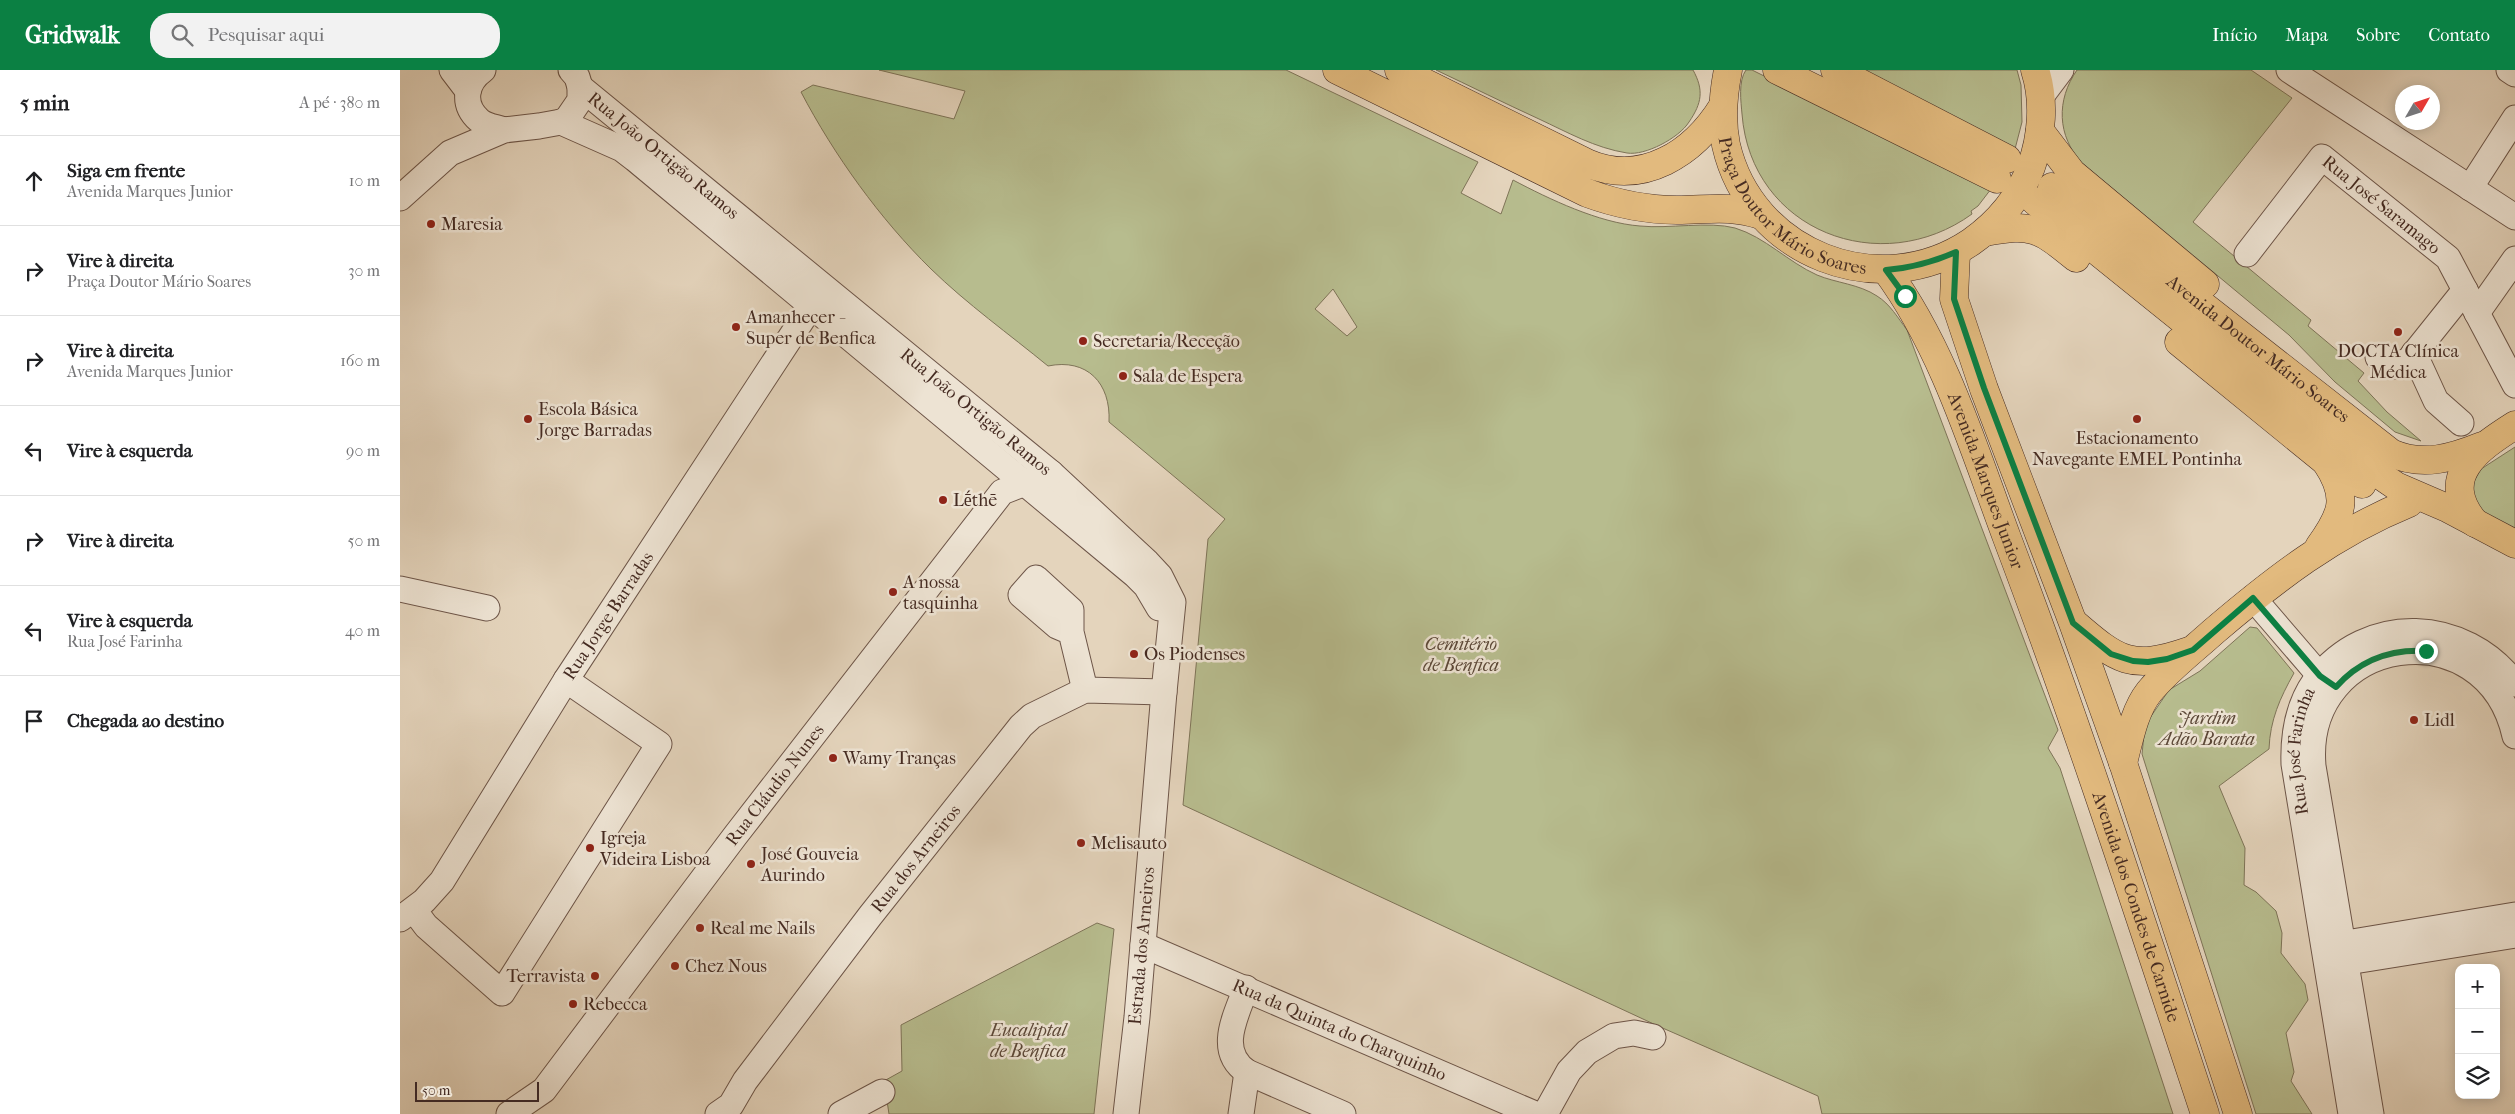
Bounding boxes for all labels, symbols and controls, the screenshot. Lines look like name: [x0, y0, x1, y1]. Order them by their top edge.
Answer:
search box: [150, 13, 500, 58]
text: Gridwalk: [25, 21, 120, 49]
icon: search: [168, 21, 196, 49]
text: Pesquisar aqui: [208, 24, 324, 46]
text: Início: [2212, 25, 2257, 46]
text: Mapa: [2285, 25, 2328, 46]
text: Sobre: [2356, 25, 2400, 46]
text: Contato: [2428, 25, 2490, 46]
north arrow: [2395, 85, 2440, 130]
street label: Rua João Ortigão Ramos: [584, 87, 744, 224]
text: 5 min: [20, 91, 69, 115]
text: A pé · 380 m: [299, 93, 380, 112]
street label: Praça Doutor Mário Soares: [1714, 135, 1868, 279]
street label: Rua José Saramago: [2318, 151, 2445, 259]
text: Siga em frente: [67, 160, 185, 182]
icon: ahead: [20, 167, 48, 195]
text: 10 m: [349, 171, 380, 190]
text: Avenida Marques Junior: [67, 182, 233, 201]
place label: Maresia: [441, 214, 503, 235]
marker: Maresia: [425, 218, 437, 230]
text: Vire à direita: [67, 250, 174, 272]
icon: right: [20, 257, 48, 285]
text: 30 m: [348, 261, 380, 280]
street label: Avenida Doutor Mário Soares: [2162, 270, 2354, 427]
text: Praça Doutor Mário Soares: [67, 272, 251, 291]
route start: [1894, 285, 1917, 308]
place label: Amanhecer - Super de Benfica: [745, 307, 876, 349]
marker: Amanhecer - Super de Benfica: [730, 321, 742, 333]
marker: DOCTA Clínica Médica: [2392, 326, 2404, 338]
place label: Secretaria/Receção: [1093, 331, 1240, 352]
marker: Secretaria/Receção: [1077, 335, 1089, 347]
text: Vire à direita: [67, 340, 174, 362]
place label: DOCTA Clínica Médica: [2337, 341, 2459, 383]
street label: Rua João Ortigão Ramos: [896, 343, 1056, 480]
icon: right: [20, 347, 48, 375]
text: 160 m: [340, 351, 380, 370]
text: Avenida Marques Junior: [67, 362, 233, 381]
place label: Sala de Espera: [1133, 366, 1243, 387]
marker: Sala de Espera: [1117, 370, 1129, 382]
street label: Avenida Marques Junior: [1943, 388, 2028, 572]
place label: Escola Básica Jorge Barradas: [536, 399, 652, 441]
marker: Escola Básica Jorge Barradas: [522, 413, 534, 425]
marker: Estacionamento Navegante EMEL Pontinha: [2131, 413, 2143, 425]
place label: Estacionamento Navegante EMEL Pontinha: [2032, 428, 2243, 470]
icon: left: [20, 437, 48, 465]
text: Vire à esquerda: [67, 440, 193, 462]
text: 90 m: [346, 441, 380, 460]
place label: Lḗthē: [953, 490, 997, 511]
marker: Lḗthē: [937, 494, 949, 506]
icon: right: [20, 527, 48, 555]
text: Vire à direita: [67, 530, 174, 552]
text: 50 m: [348, 531, 380, 550]
street label: Rua Jorge Barradas: [559, 547, 658, 684]
place label: A nossa tasquinha: [902, 572, 979, 614]
marker: A nossa tasquinha: [887, 586, 899, 598]
text: Vire à esquerda: [67, 610, 193, 632]
icon: left: [20, 617, 48, 645]
text: 40 m: [345, 621, 380, 640]
text: Rua José Farinha: [67, 632, 182, 651]
park label: Cemitério de Benfica: [1423, 634, 1499, 676]
route end: [2415, 640, 2438, 663]
place label: Os Piodenses: [1144, 644, 1246, 665]
marker: Os Piodenses: [1128, 648, 1140, 660]
street label: Rua José Farinha: [2283, 683, 2320, 817]
icon: arrive: [20, 707, 48, 735]
park label: Jardim Adão Barata: [2157, 708, 2255, 750]
text: Chegada ao destino: [67, 710, 224, 732]
place label: Lidl: [2424, 710, 2455, 731]
marker: Lidl: [2408, 714, 2420, 726]
street label: Rua Cláudio Nunes: [721, 720, 829, 850]
place label: Wamy Tranças: [842, 748, 956, 769]
marker: Wamy Tranças: [827, 752, 839, 764]
street label: Avenida dos Condes de Carnide: [2088, 788, 2184, 1025]
street label: Rua dos Arneiros: [866, 800, 965, 917]
place label: Igreja Videira Lisboa: [599, 828, 711, 870]
place label: Melisauto: [1091, 833, 1167, 854]
marker: Melisauto: [1075, 837, 1087, 849]
marker: Igreja Videira Lisboa: [584, 842, 596, 854]
place label: José Gouveia Aurindo: [759, 844, 860, 886]
marker: José Gouveia Aurindo: [745, 858, 757, 870]
street label: Estrada dos Arneiros: [1125, 866, 1159, 1026]
place label: Real me Nails: [710, 918, 815, 939]
marker: Real me Nails: [694, 922, 706, 934]
place label: Chez Nous: [685, 956, 767, 977]
marker: Chez Nous: [669, 960, 681, 972]
map controls: [2455, 964, 2500, 1099]
button: +: [2455, 964, 2500, 1009]
place label: Terravista: [506, 966, 586, 987]
marker: Terravista: [589, 970, 601, 982]
street label: Rua da Quinta do Charquinho: [1229, 974, 1450, 1085]
place label: Rebecca: [583, 994, 648, 1015]
marker: Rebecca: [567, 998, 579, 1010]
button: −: [2455, 1009, 2500, 1054]
park label: Eucaliptal de Benfica: [989, 1020, 1069, 1062]
button: layers: [2455, 1054, 2500, 1099]
scale bar: [415, 1079, 539, 1102]
text: 50 m: [422, 1082, 450, 1099]

